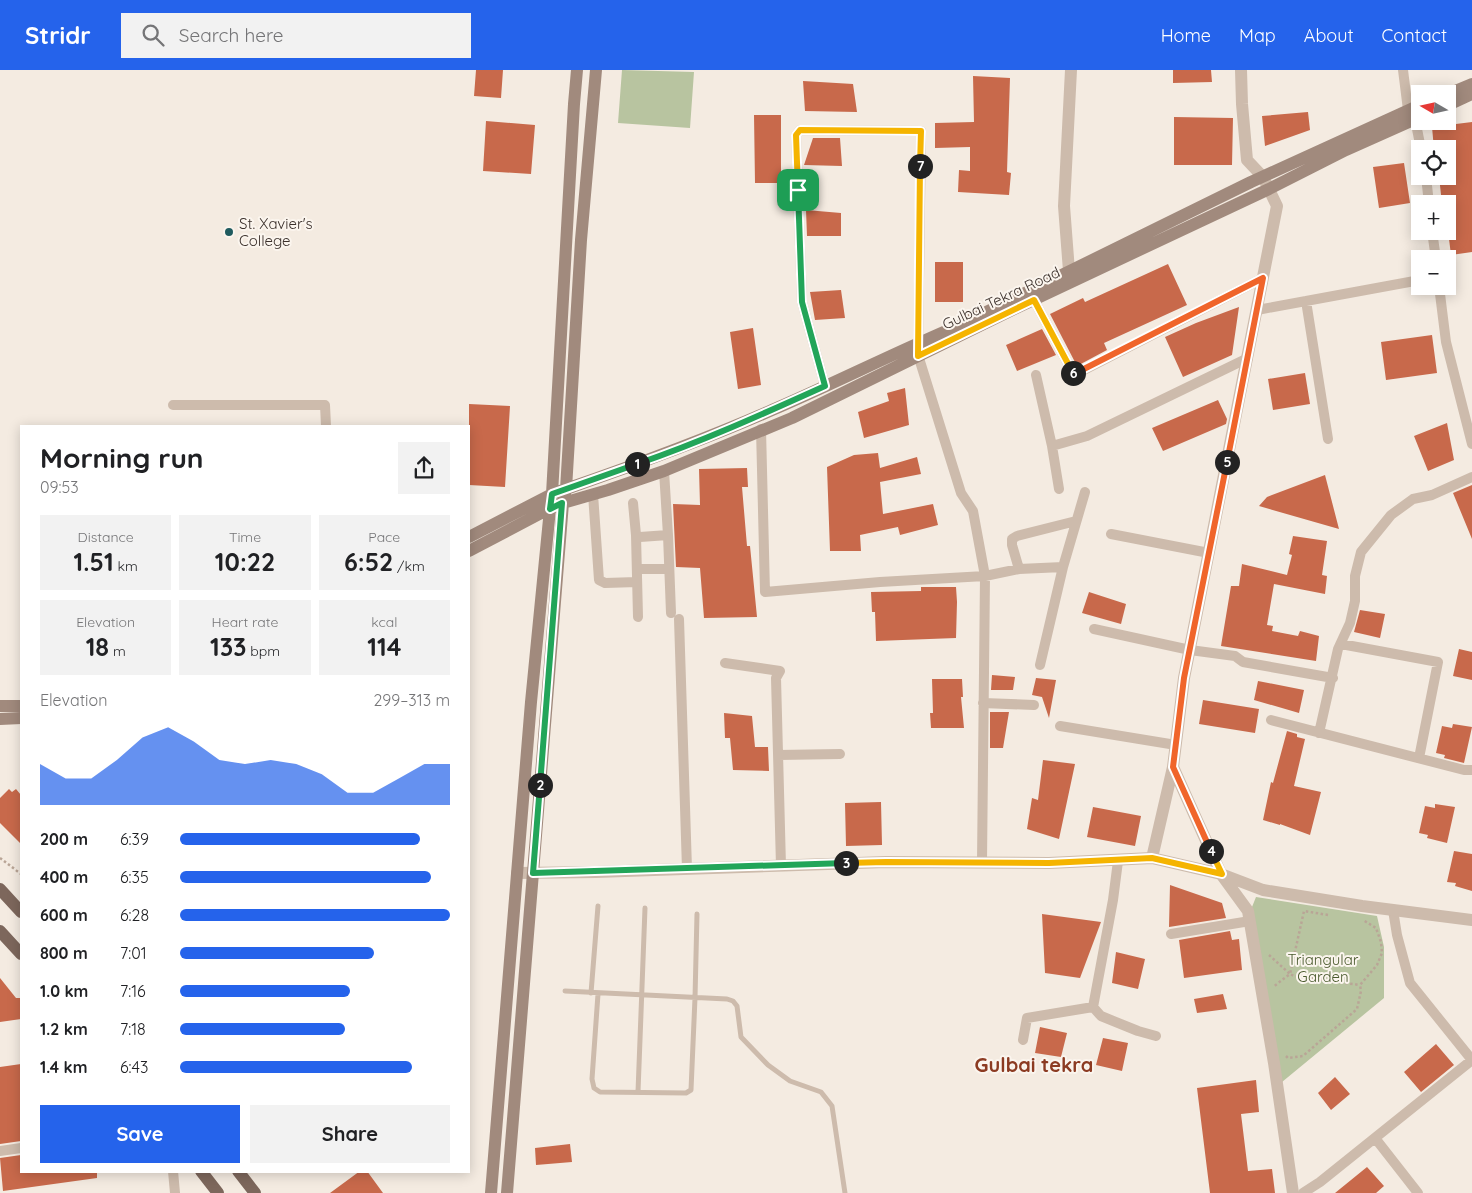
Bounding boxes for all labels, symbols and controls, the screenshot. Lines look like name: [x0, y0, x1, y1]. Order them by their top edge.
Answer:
search box: [121, 13, 471, 58]
text: Stridr: [25, 20, 91, 50]
icon: search: [139, 21, 167, 49]
text: Search here: [179, 23, 284, 47]
text: Home: [1161, 24, 1211, 47]
text: Map: [1239, 24, 1276, 47]
text: About: [1304, 24, 1354, 47]
text: Contact: [1382, 24, 1447, 47]
north arrow: [1411, 85, 1456, 130]
map controls: [1411, 85, 1456, 295]
button: locate: [1411, 140, 1456, 185]
pin: 7: [908, 154, 932, 178]
text: 7: [917, 157, 924, 175]
pin: [777, 169, 819, 211]
icon: arrive: [784, 176, 812, 204]
button: +: [1411, 195, 1456, 240]
place label: St. Xavier's College: [239, 214, 313, 250]
marker: St. Xavier's College: [223, 226, 235, 238]
button: −: [1411, 250, 1456, 295]
street label: Gulbai Tekra Road: [939, 262, 1063, 334]
pin: 6: [1060, 360, 1086, 386]
text: 6: [1070, 364, 1077, 382]
text: Morning run: [40, 440, 204, 475]
button: share: [398, 442, 450, 494]
pin: 5: [1214, 450, 1240, 474]
pin: 1: [624, 452, 650, 476]
text: 5: [1223, 453, 1232, 471]
text: 1: [635, 455, 640, 473]
text: 09:53: [40, 477, 79, 497]
text: Distance: [78, 528, 134, 546]
text: Time: [229, 528, 261, 546]
text: Pace: [368, 528, 400, 546]
text: 1.51: [74, 546, 114, 577]
text: 10:22: [215, 546, 275, 577]
text: 6:52: [344, 546, 393, 577]
text: km: [114, 557, 138, 575]
text: /km: [393, 557, 425, 575]
text: Elevation: [76, 613, 135, 631]
text: Heart rate: [212, 613, 278, 631]
text: kcal: [371, 613, 397, 631]
text: 18: [86, 631, 109, 662]
text: 133: [210, 631, 247, 662]
text: 114: [367, 631, 401, 662]
text: m: [109, 642, 126, 660]
text: bpm: [247, 642, 280, 660]
text: Elevation: [40, 690, 107, 710]
text: 299–313 m: [373, 690, 450, 710]
pin: 2: [528, 772, 552, 798]
text: 2: [537, 776, 544, 794]
text: 200 m: [40, 829, 88, 849]
text: 6:39: [120, 829, 149, 849]
pin: 4: [1198, 838, 1224, 864]
text: 4: [1207, 842, 1216, 860]
pin: 3: [834, 850, 858, 876]
text: 3: [843, 854, 850, 872]
text: 400 m: [40, 867, 88, 887]
text: 6:35: [120, 867, 149, 887]
text: 600 m: [40, 905, 88, 925]
text: 6:28: [120, 905, 149, 925]
text: 800 m: [40, 943, 88, 963]
text: 7:01: [120, 943, 147, 963]
park label: Triangular Garden: [1288, 950, 1359, 986]
text: 1.0 km: [40, 981, 88, 1001]
text: 7:16: [120, 981, 146, 1001]
text: 1.2 km: [40, 1019, 88, 1039]
text: 7:18: [120, 1019, 146, 1039]
district label: Gulbai tekra: [975, 1052, 1093, 1077]
text: 1.4 km: [40, 1057, 87, 1077]
text: 6:43: [120, 1057, 148, 1077]
button: Save: [40, 1105, 240, 1163]
button: Share: [250, 1105, 450, 1163]

